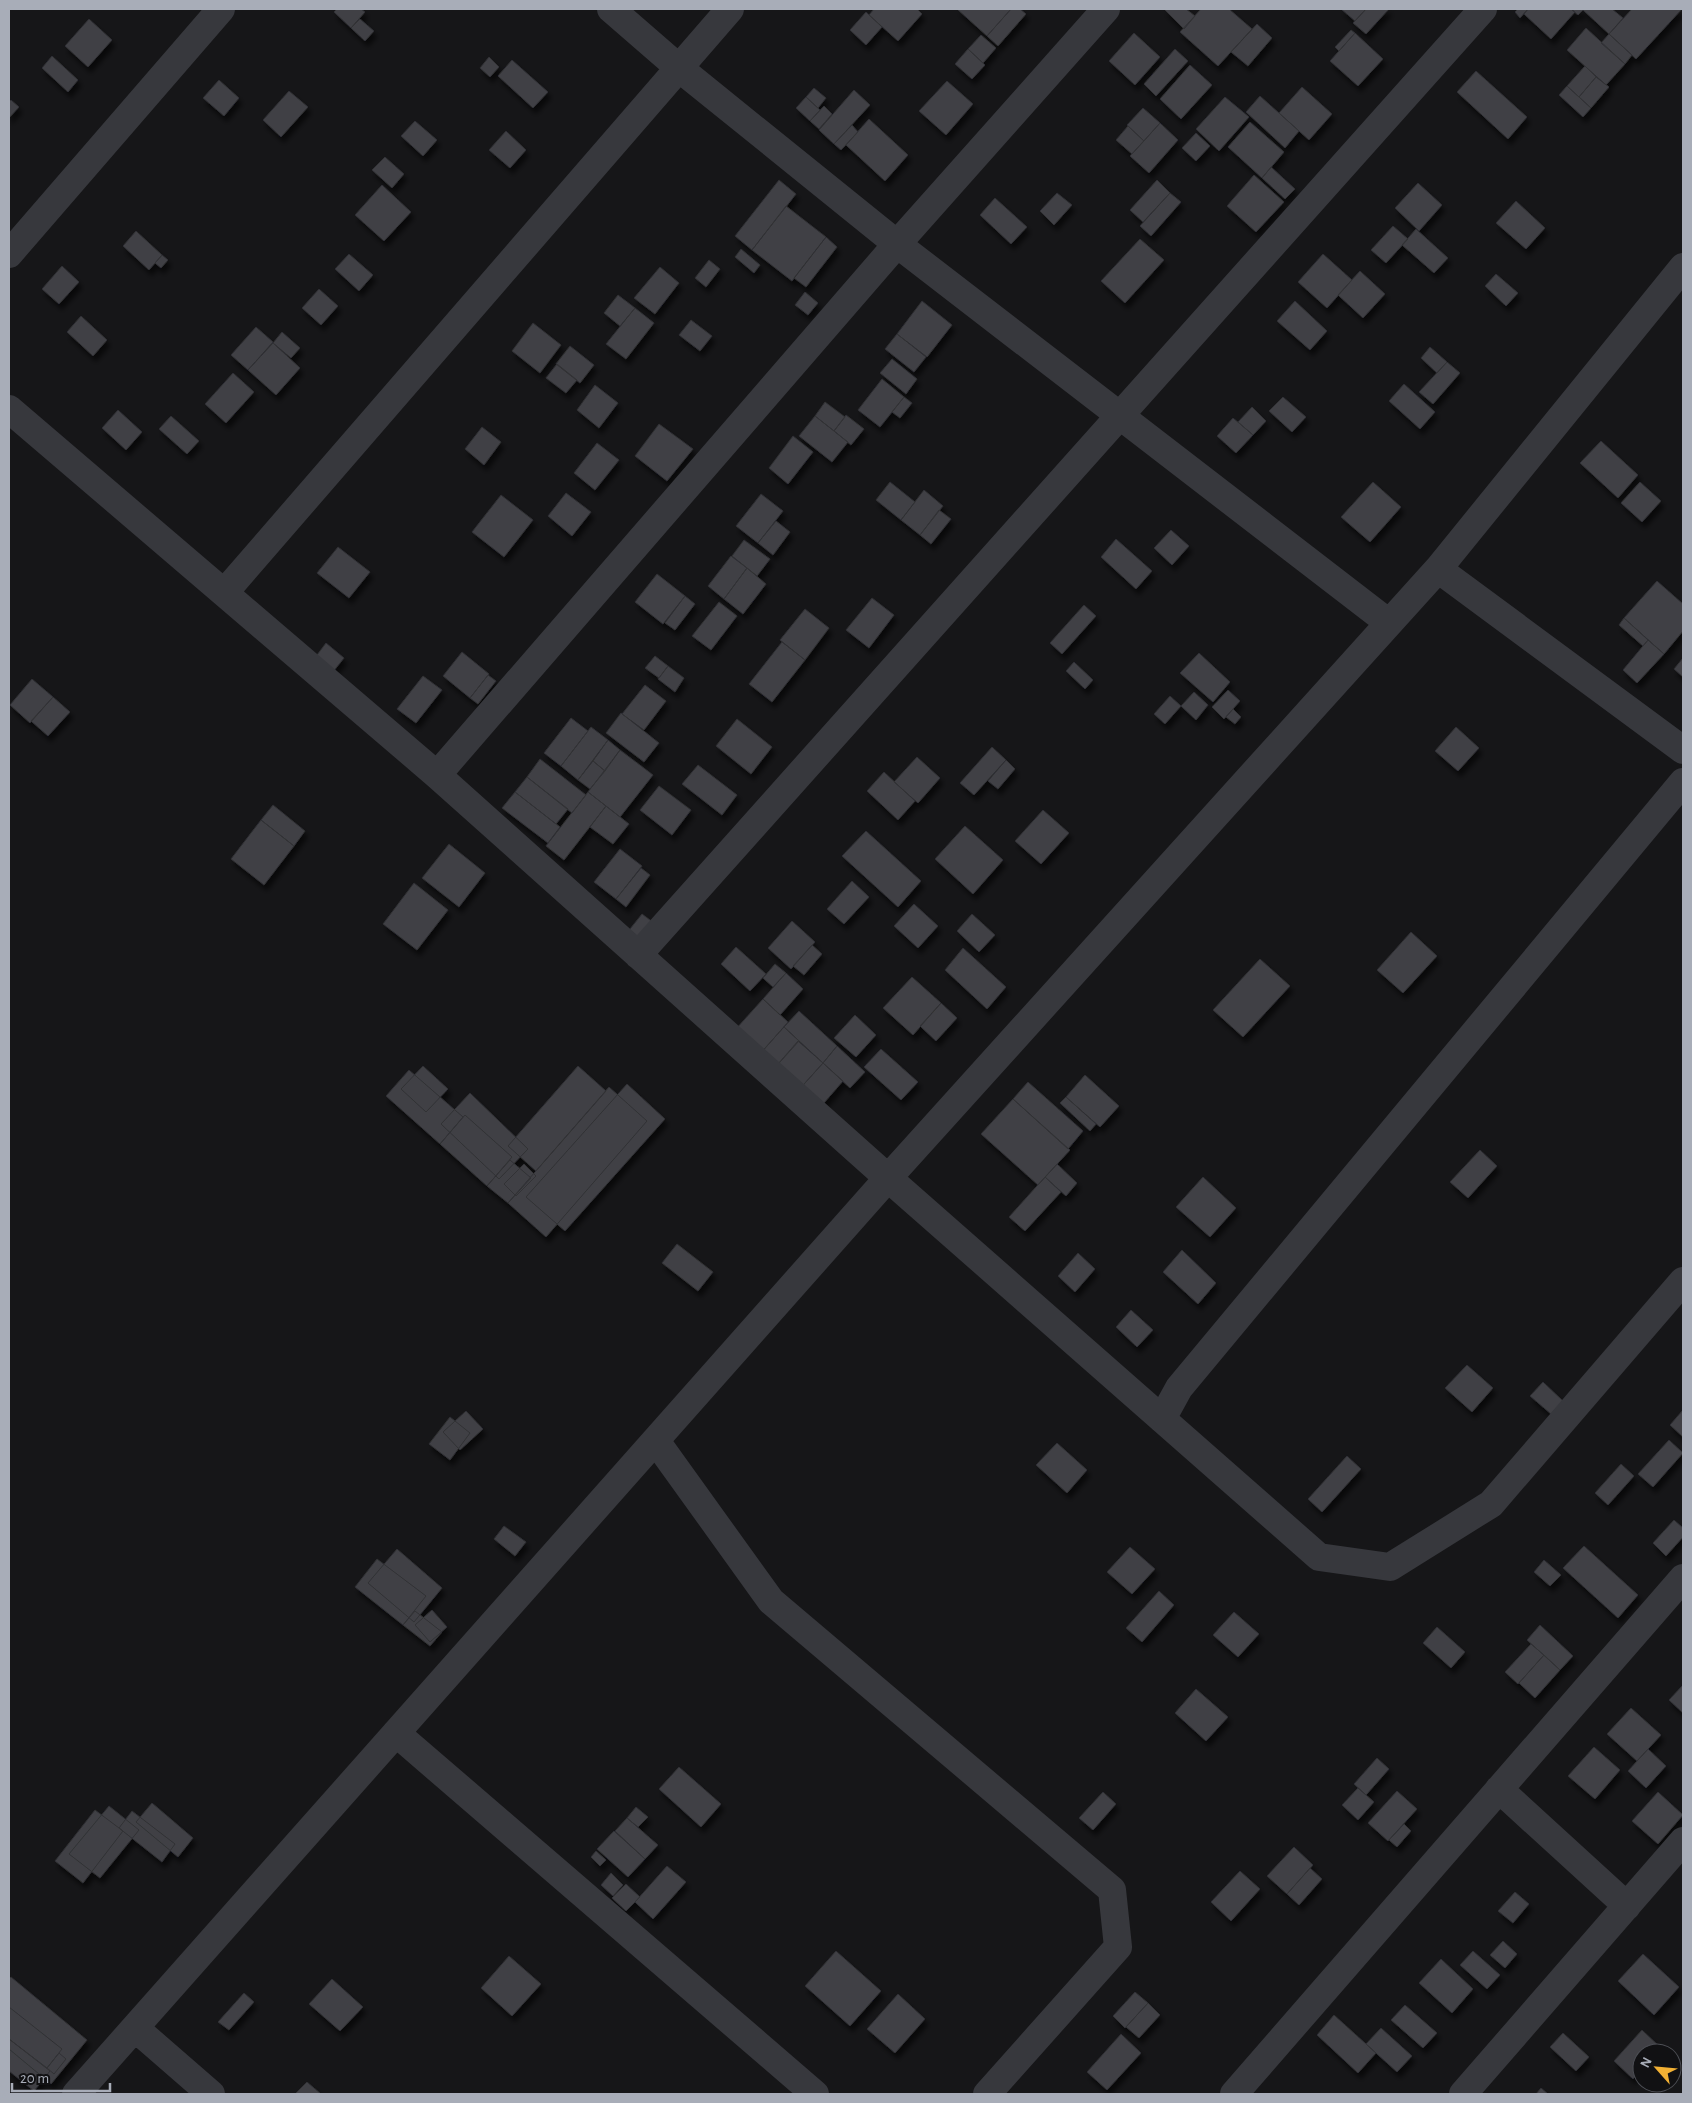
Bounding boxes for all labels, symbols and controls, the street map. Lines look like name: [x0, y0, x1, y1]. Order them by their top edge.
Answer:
north arrow: [1632, 2043, 1682, 2093]
text: N: [1638, 2055, 1655, 2070]
scale bar: [12, 2060, 110, 2092]
text: 20 m: [20, 2071, 49, 2086]

